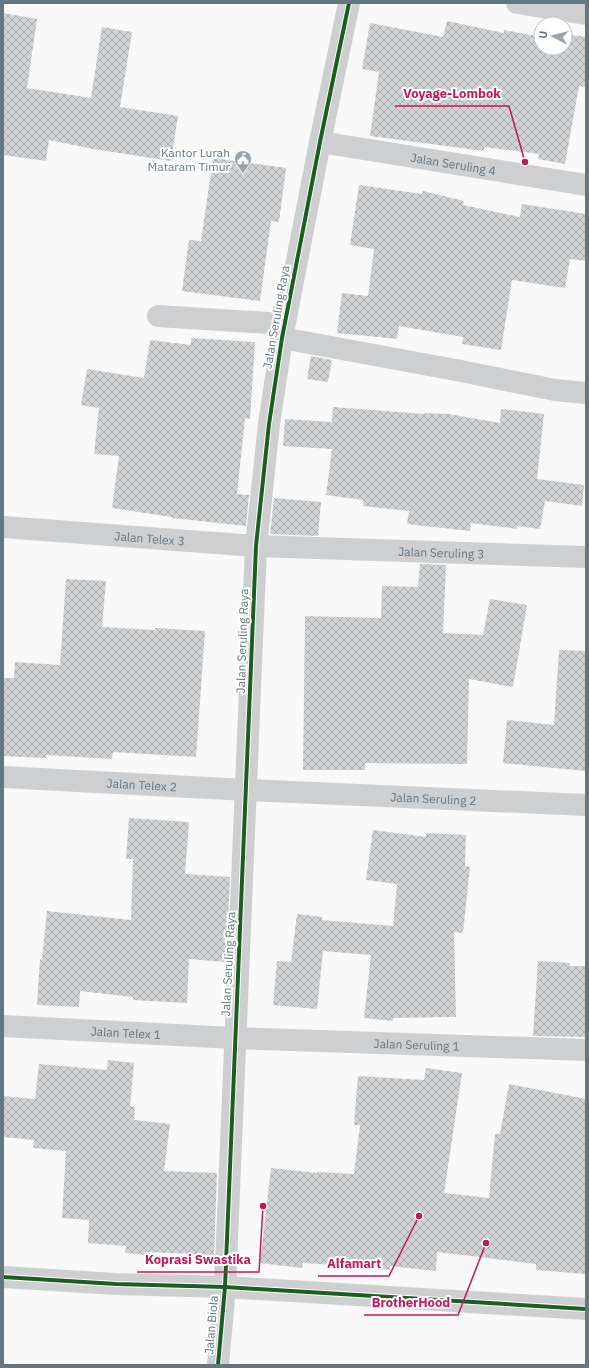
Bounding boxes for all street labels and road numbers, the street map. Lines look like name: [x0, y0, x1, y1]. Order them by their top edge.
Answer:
street label: Jalan Seruling 4: [410, 149, 497, 178]
street label: Jalan Seruling Raya: [259, 263, 293, 370]
street label: Jalan Telex 3: [114, 528, 185, 548]
street label: Jalan Seruling 3: [398, 543, 485, 561]
street label: Jalan Seruling Raya: [233, 588, 251, 694]
street label: Jalan Telex 2: [106, 775, 177, 794]
street label: Jalan Seruling 2: [390, 789, 477, 808]
street label: Jalan Seruling Raya: [218, 911, 238, 1017]
street label: Jalan Telex 1: [90, 1023, 161, 1042]
street label: Jalan Seruling 1: [373, 1035, 460, 1053]
street label: Jalan Biola: [201, 1294, 221, 1355]

